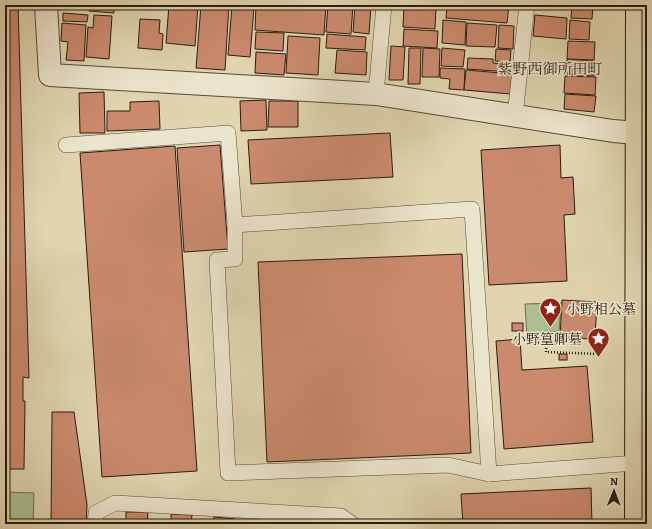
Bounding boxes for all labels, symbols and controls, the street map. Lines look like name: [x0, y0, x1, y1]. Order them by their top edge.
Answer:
district label: 紫野西御所田町: [497, 59, 603, 79]
place icon: 小野相公墓: [537, 296, 563, 329]
place label: 小野相公墓: [566, 300, 636, 319]
place icon: 小野篁卿墓: [585, 326, 611, 359]
place label: 小野篁卿墓: [512, 330, 582, 349]
north arrow: [594, 471, 634, 511]
text: N: [610, 474, 618, 489]

